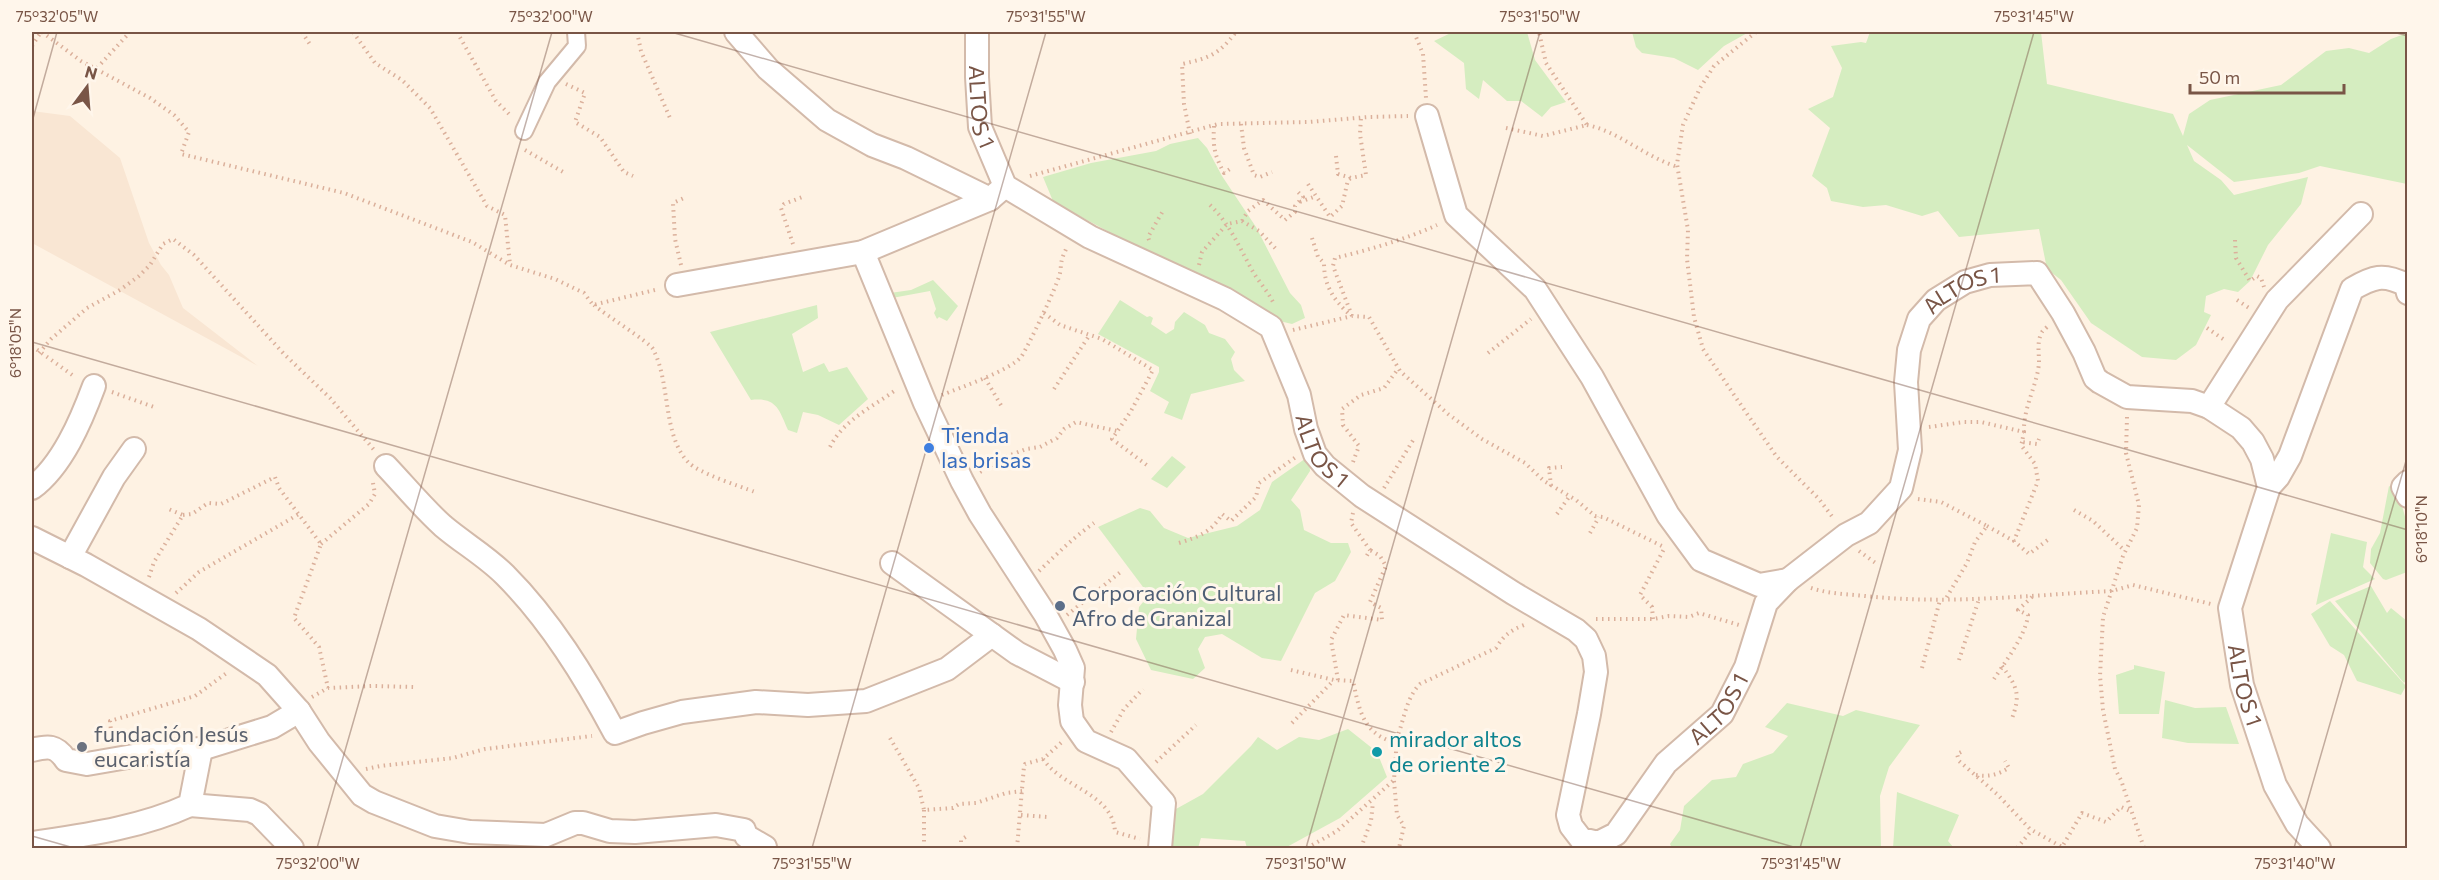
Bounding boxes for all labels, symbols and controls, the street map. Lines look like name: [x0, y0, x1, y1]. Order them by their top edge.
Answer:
text: 75°32'05"W: [16, 7, 98, 25]
text: 75°32'00"W: [509, 7, 593, 25]
text: 75°31'55"W: [1006, 7, 1086, 25]
text: 75°31'50"W: [1500, 7, 1580, 25]
text: 75°31'45"W: [1994, 7, 2074, 25]
north arrow: [57, 57, 117, 117]
scale bar: [2190, 57, 2344, 95]
text: N: [83, 61, 100, 83]
street label: ALTOS 1: [964, 65, 1001, 152]
text: 50 m: [2199, 66, 2240, 88]
street label: ALTOS 1: [1916, 261, 2000, 319]
text: 6°18'05"N: [6, 308, 24, 378]
street label: ALTOS 1: [1290, 412, 1355, 493]
place label: Tienda las brisas: [941, 421, 1031, 473]
marker: Tienda las brisas: [922, 441, 936, 455]
text: 6°18'10"N: [2412, 495, 2430, 563]
place label: Corporación Cultural Afro de Granizal: [1072, 579, 1282, 631]
marker: Corporación Cultural Afro de Granizal: [1053, 599, 1067, 613]
street label: ALTOS 1: [2223, 642, 2269, 729]
street label: ALTOS 1: [1683, 669, 1753, 750]
place label: fundación Jesús eucaristía: [94, 720, 249, 772]
place label: mirador altos de oriente 2: [1389, 725, 1522, 777]
marker: fundación Jesús eucaristía: [75, 740, 89, 754]
marker: mirador altos de oriente 2: [1370, 745, 1384, 759]
text: 75°32'00"W: [276, 854, 360, 872]
text: 75°31'55"W: [772, 854, 852, 872]
text: 75°31'50"W: [1266, 854, 1346, 872]
text: 75°31'45"W: [1761, 854, 1841, 872]
text: 75°31'40"W: [2254, 854, 2336, 872]

